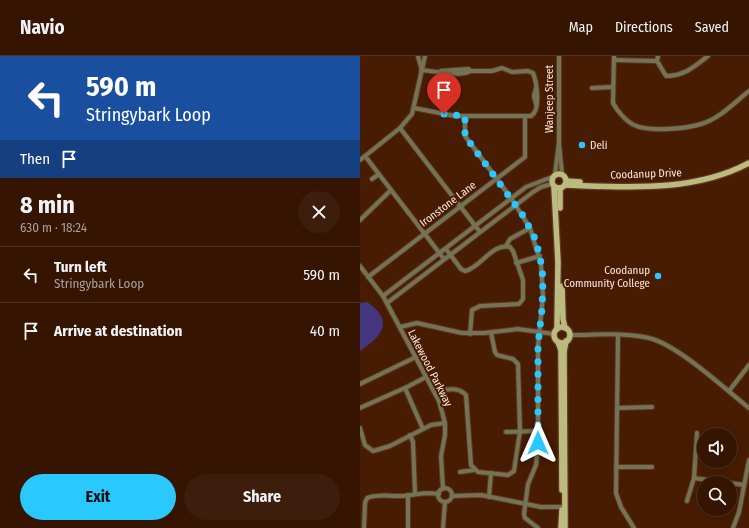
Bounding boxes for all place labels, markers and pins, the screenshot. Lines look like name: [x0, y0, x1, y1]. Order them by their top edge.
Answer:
pin: [427, 73, 461, 114]
place label: Deli: [590, 139, 608, 152]
marker: Deli: [577, 140, 587, 150]
place label: Coodanup Community College: [564, 264, 650, 290]
marker: Coodanup Community College: [653, 271, 663, 281]

